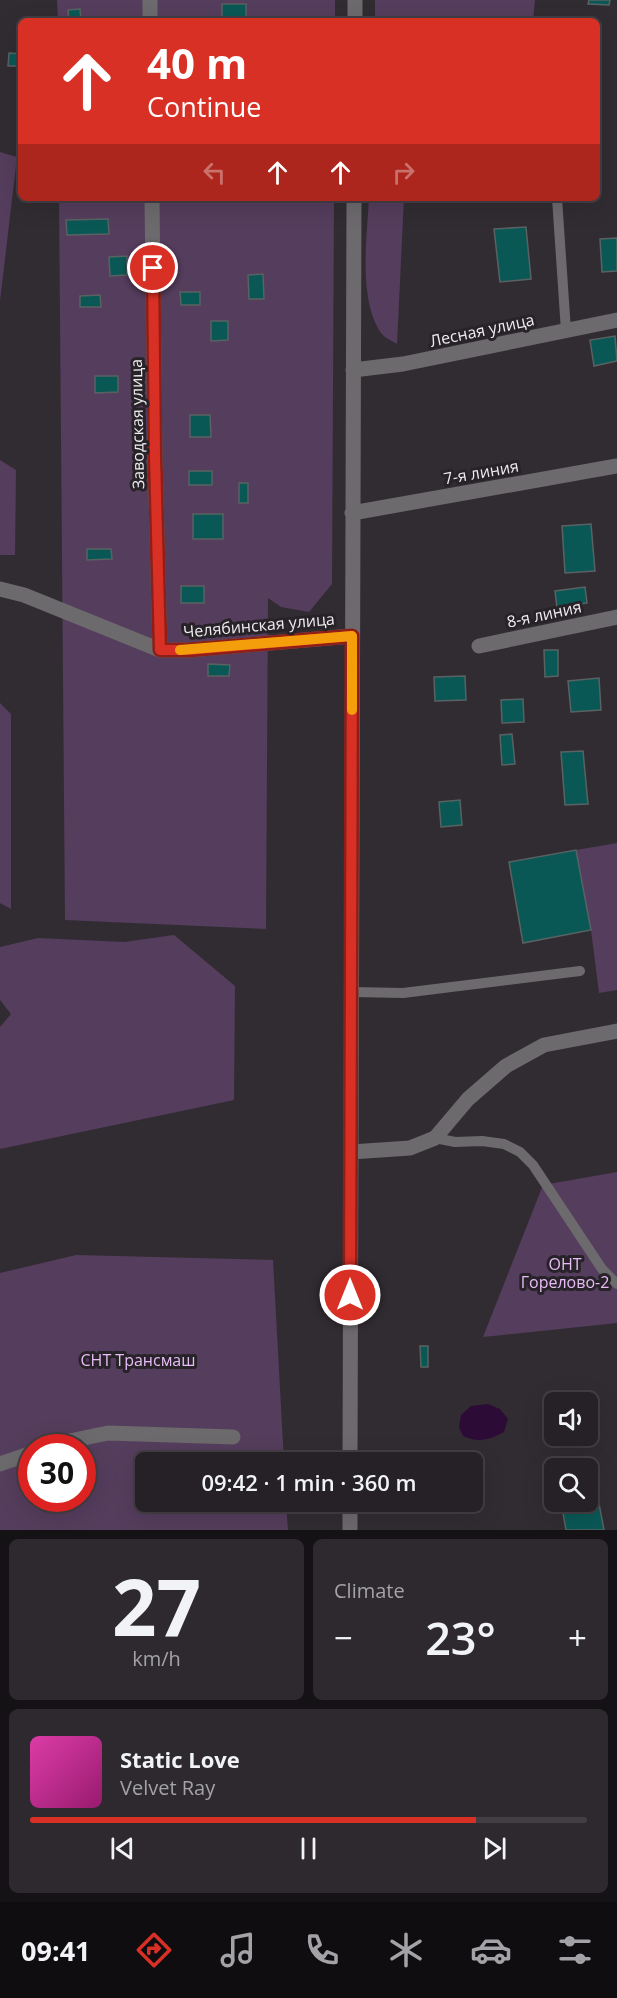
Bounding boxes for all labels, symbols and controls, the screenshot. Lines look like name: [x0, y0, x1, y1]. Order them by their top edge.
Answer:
text: 40 m: [147, 34, 247, 91]
icon: ahead: [48, 42, 126, 120]
text: Continue: [147, 88, 262, 125]
icon: left: [198, 156, 231, 189]
icon: ahead: [261, 156, 294, 189]
icon: ahead: [324, 156, 357, 189]
icon: right: [387, 156, 420, 189]
pin: [127, 242, 178, 293]
icon: arrive: [136, 251, 169, 284]
street label: Лесная улица: [428, 308, 536, 352]
street label: Заводская улица: [125, 359, 149, 489]
street label: 7-я линия: [442, 455, 520, 489]
street label: 8-я линия: [505, 595, 583, 633]
street label: Челябинская улица: [182, 607, 336, 643]
park label: ОНТ Горелово-2: [521, 1253, 609, 1293]
position arrow: [318, 1263, 382, 1327]
park label: СНТ Трансмаш: [81, 1349, 195, 1371]
map controls: [544, 1392, 598, 1512]
button: sound: [544, 1392, 598, 1446]
speed limit sign: 30: [18, 1434, 96, 1512]
button: search: [544, 1458, 598, 1512]
text: 09:42 · 1 min · 360 m: [201, 1467, 417, 1497]
text: 27: [112, 1553, 201, 1659]
text: Climate: [334, 1577, 405, 1604]
text: 23°: [425, 1607, 496, 1668]
text: −: [334, 1615, 353, 1660]
text: +: [568, 1615, 587, 1660]
text: km/h: [132, 1645, 181, 1672]
text: Static Love: [120, 1744, 240, 1774]
text: Velvet Ray: [120, 1774, 215, 1801]
icon: previous: [106, 1832, 139, 1865]
icon: pause: [292, 1832, 325, 1865]
icon: next: [478, 1832, 511, 1865]
icon: directions: [133, 1929, 175, 1971]
icon: music: [217, 1929, 259, 1971]
icon: phone: [301, 1929, 343, 1971]
icon: climate: [385, 1929, 427, 1971]
icon: car: [470, 1929, 512, 1971]
icon: filters: [554, 1929, 596, 1971]
text: 09:41: [21, 1932, 91, 1969]

